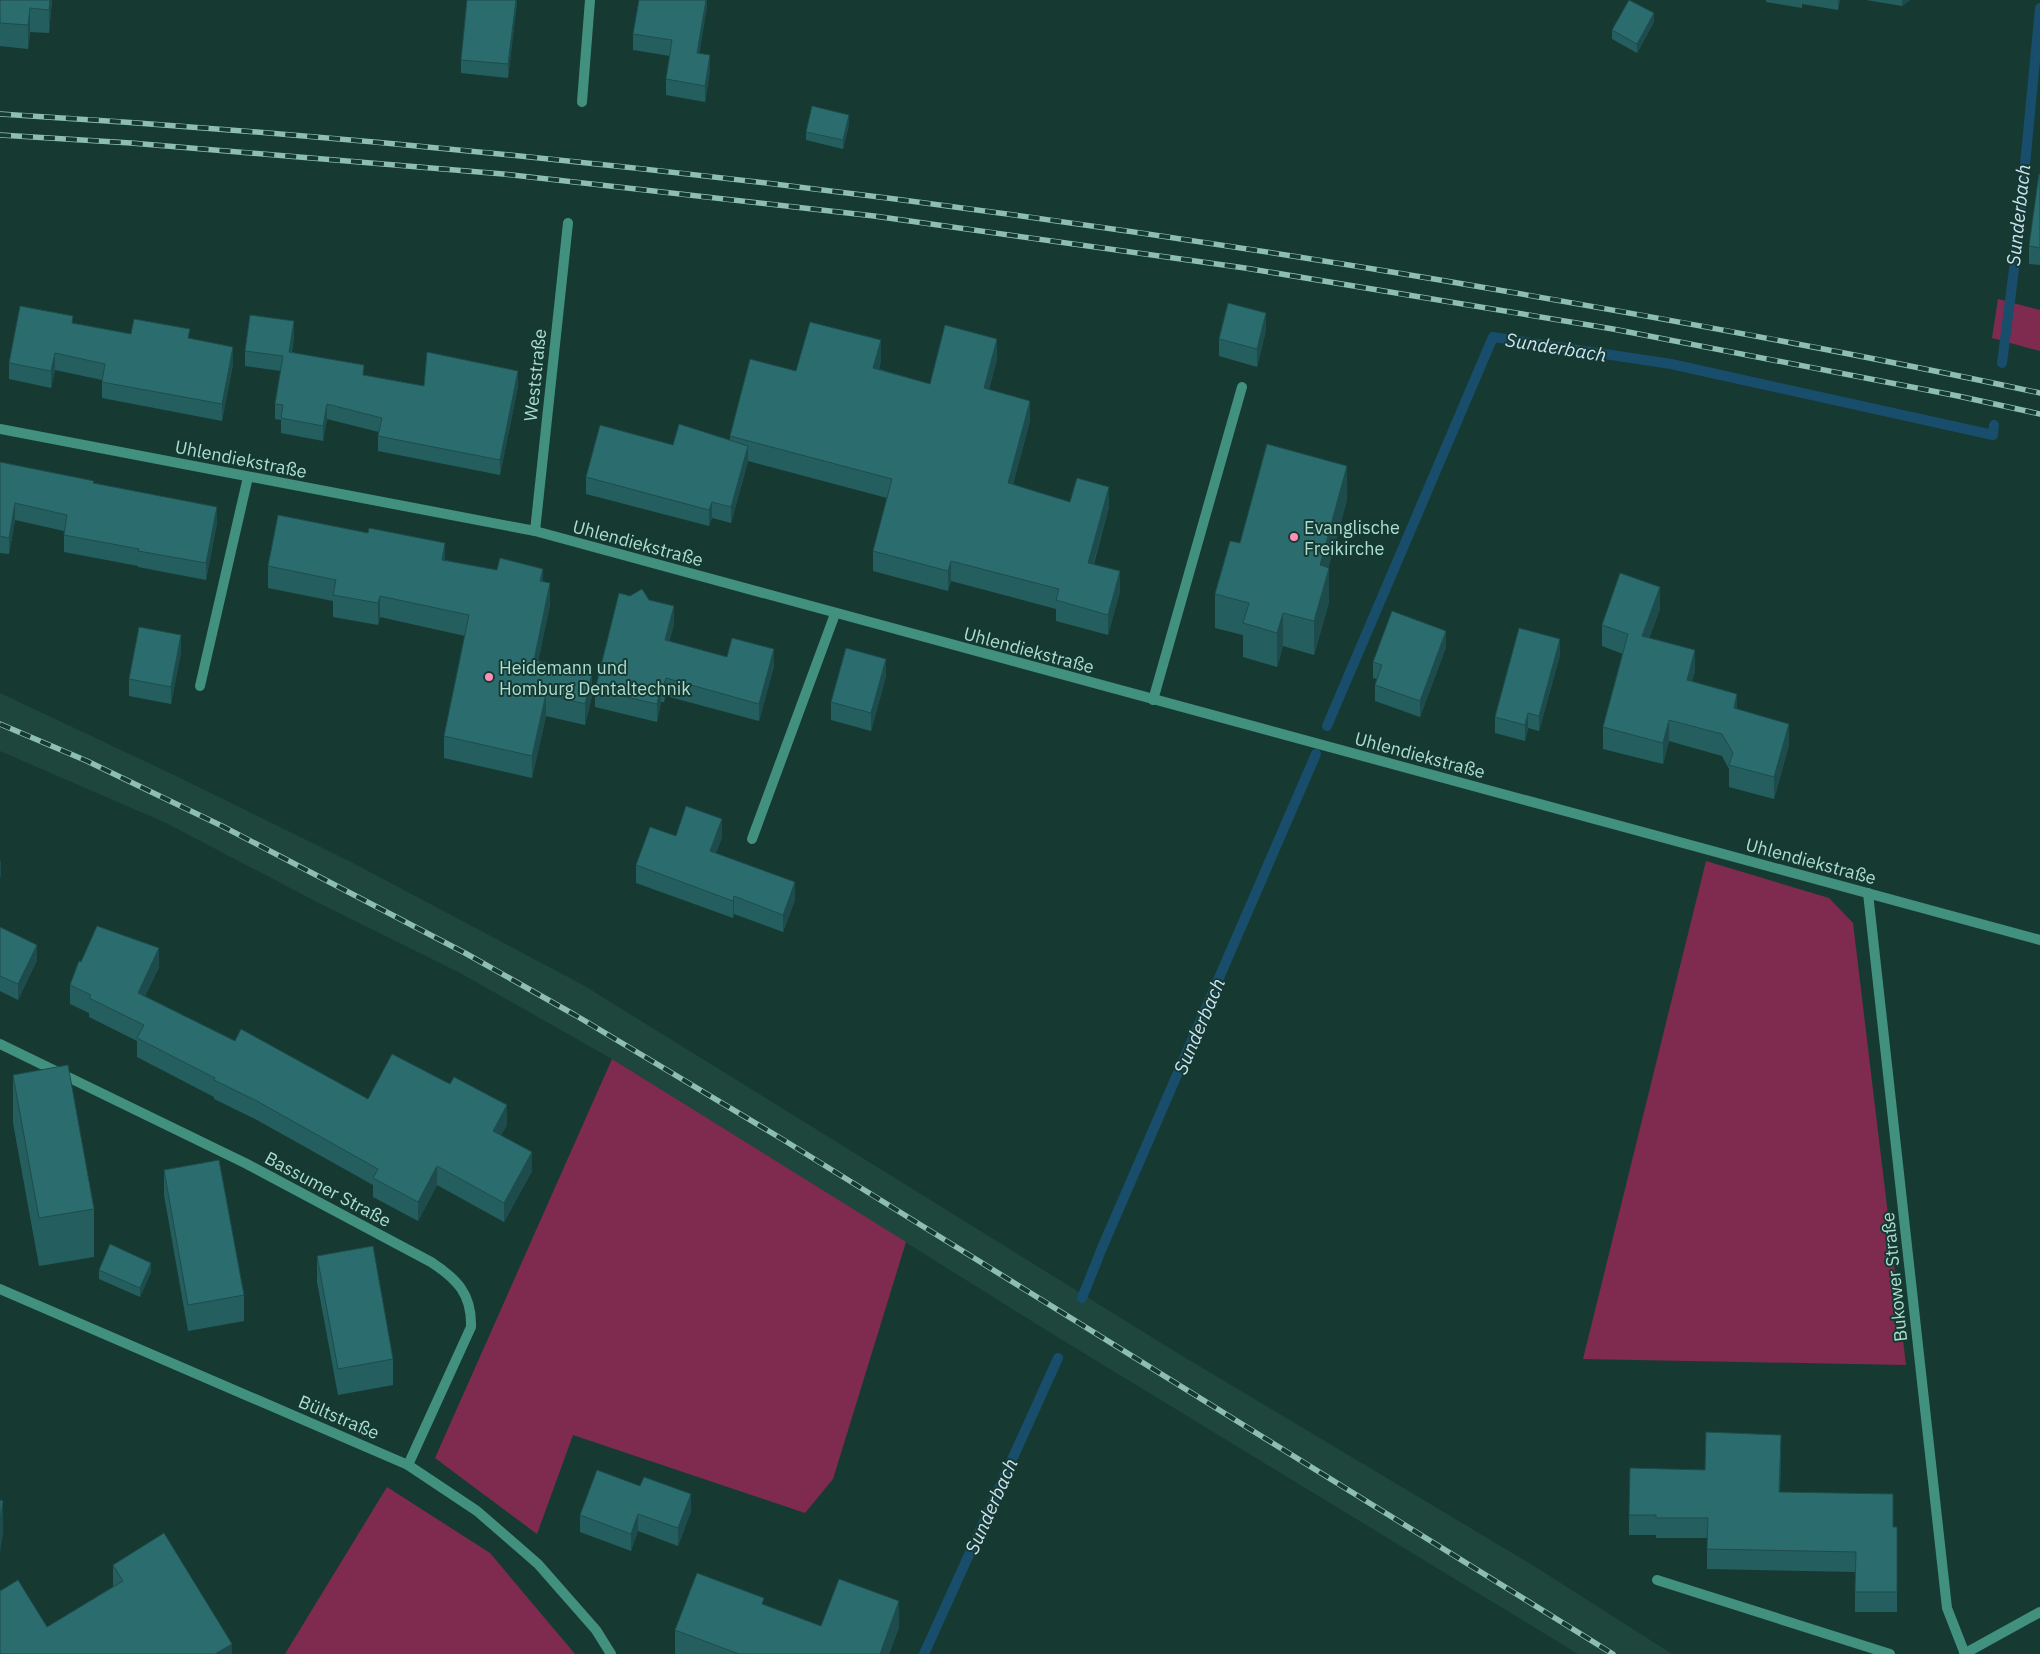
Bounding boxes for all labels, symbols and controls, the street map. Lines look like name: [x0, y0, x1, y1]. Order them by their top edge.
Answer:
water label: Sunderbach: [2001, 163, 2035, 267]
street label: Weststraße: [519, 327, 551, 423]
water label: Sunderbach: [1504, 327, 1608, 367]
street label: Uhlendiekstraße: [173, 435, 309, 483]
street label: Uhlendiekstraße: [570, 515, 706, 571]
place label: Evanglische Freikirche: [1304, 516, 1400, 560]
marker: Evanglische Freikirche: [1288, 531, 1300, 543]
street label: Uhlendiekstraße: [961, 622, 1097, 678]
place label: Heidemann und Homburg Dentaltechnik: [499, 656, 691, 700]
marker: Heidemann und Homburg Dentaltechnik: [483, 671, 495, 683]
street label: Uhlendiekstraße: [1352, 727, 1488, 783]
street label: Uhlendiekstraße: [1743, 833, 1879, 889]
water label: Sunderbach: [1168, 974, 1230, 1078]
street label: Bassumer Straße: [261, 1146, 395, 1232]
street label: Bukower Straße: [1876, 1211, 1912, 1343]
street label: Bültstraße: [295, 1390, 383, 1444]
water label: Sunderbach: [959, 1455, 1023, 1557]

